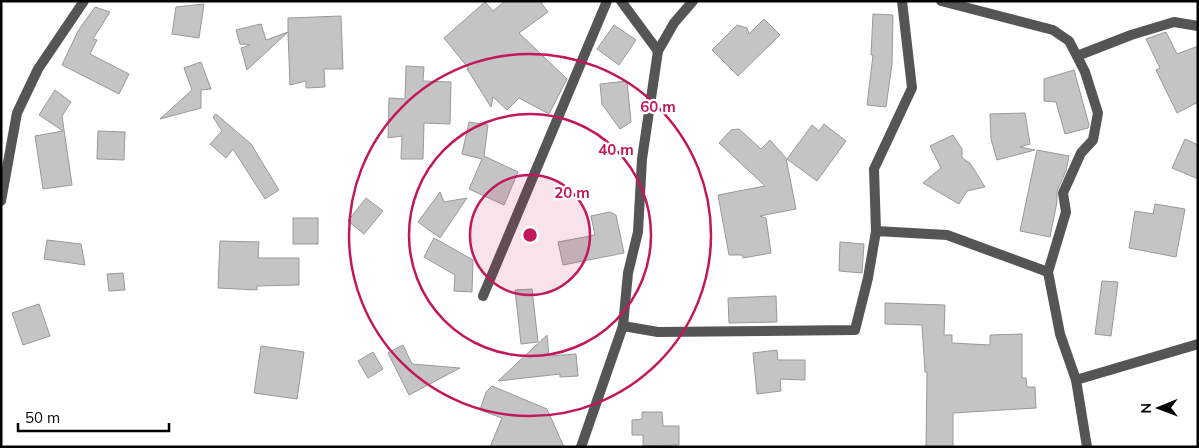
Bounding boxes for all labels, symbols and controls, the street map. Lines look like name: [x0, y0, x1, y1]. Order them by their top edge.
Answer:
text: 60 m: [640, 97, 676, 116]
text: 40 m: [598, 140, 634, 159]
text: 20 m: [554, 183, 590, 202]
centre of rings: [521, 226, 539, 244]
north arrow: [1134, 383, 1184, 433]
scale bar: [18, 400, 169, 432]
text: N: [1137, 403, 1155, 414]
text: 50 m: [25, 408, 60, 427]

